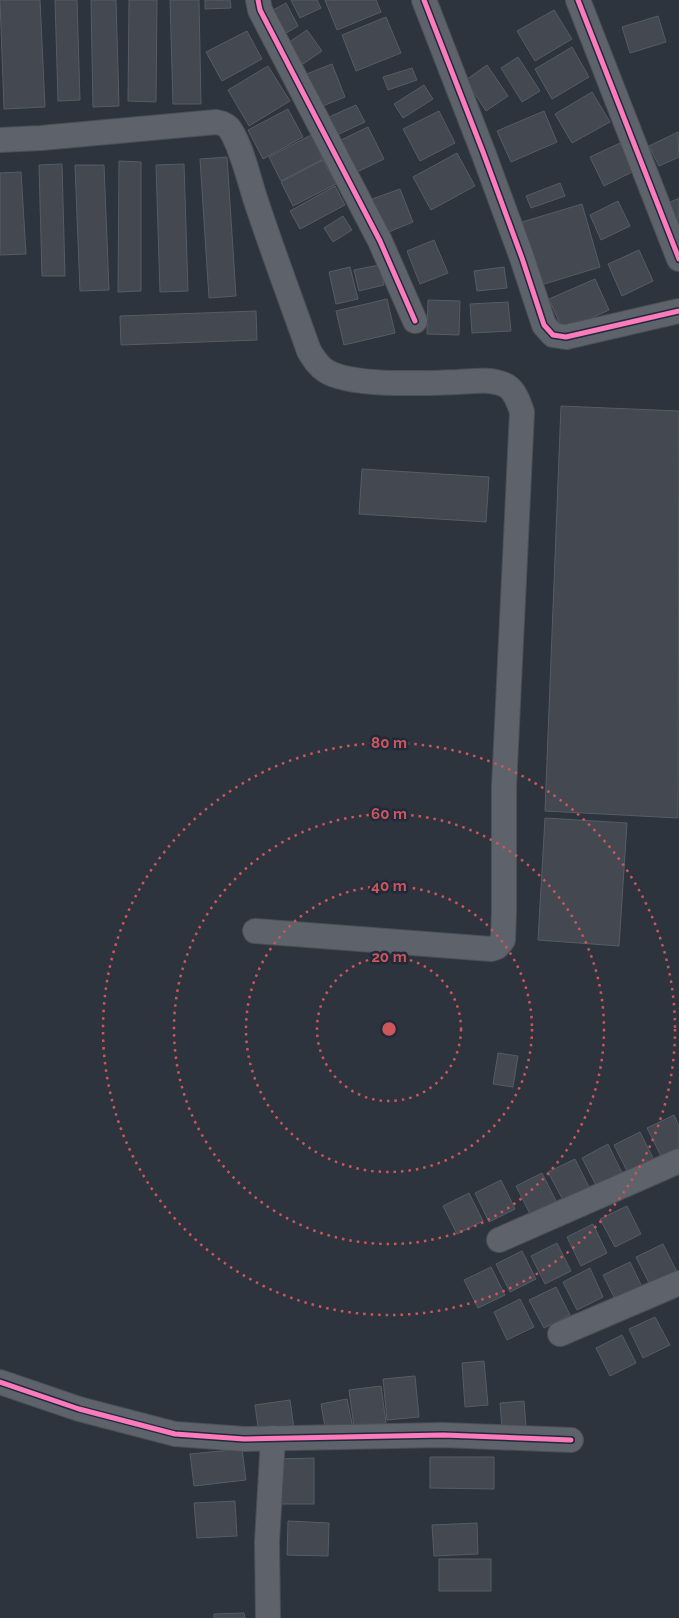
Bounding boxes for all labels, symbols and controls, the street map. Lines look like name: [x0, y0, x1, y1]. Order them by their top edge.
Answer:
text: 80 m: [371, 734, 407, 752]
text: 60 m: [371, 805, 407, 823]
text: 40 m: [371, 877, 407, 895]
text: 20 m: [371, 948, 407, 966]
centre of rings: [380, 1020, 398, 1038]

